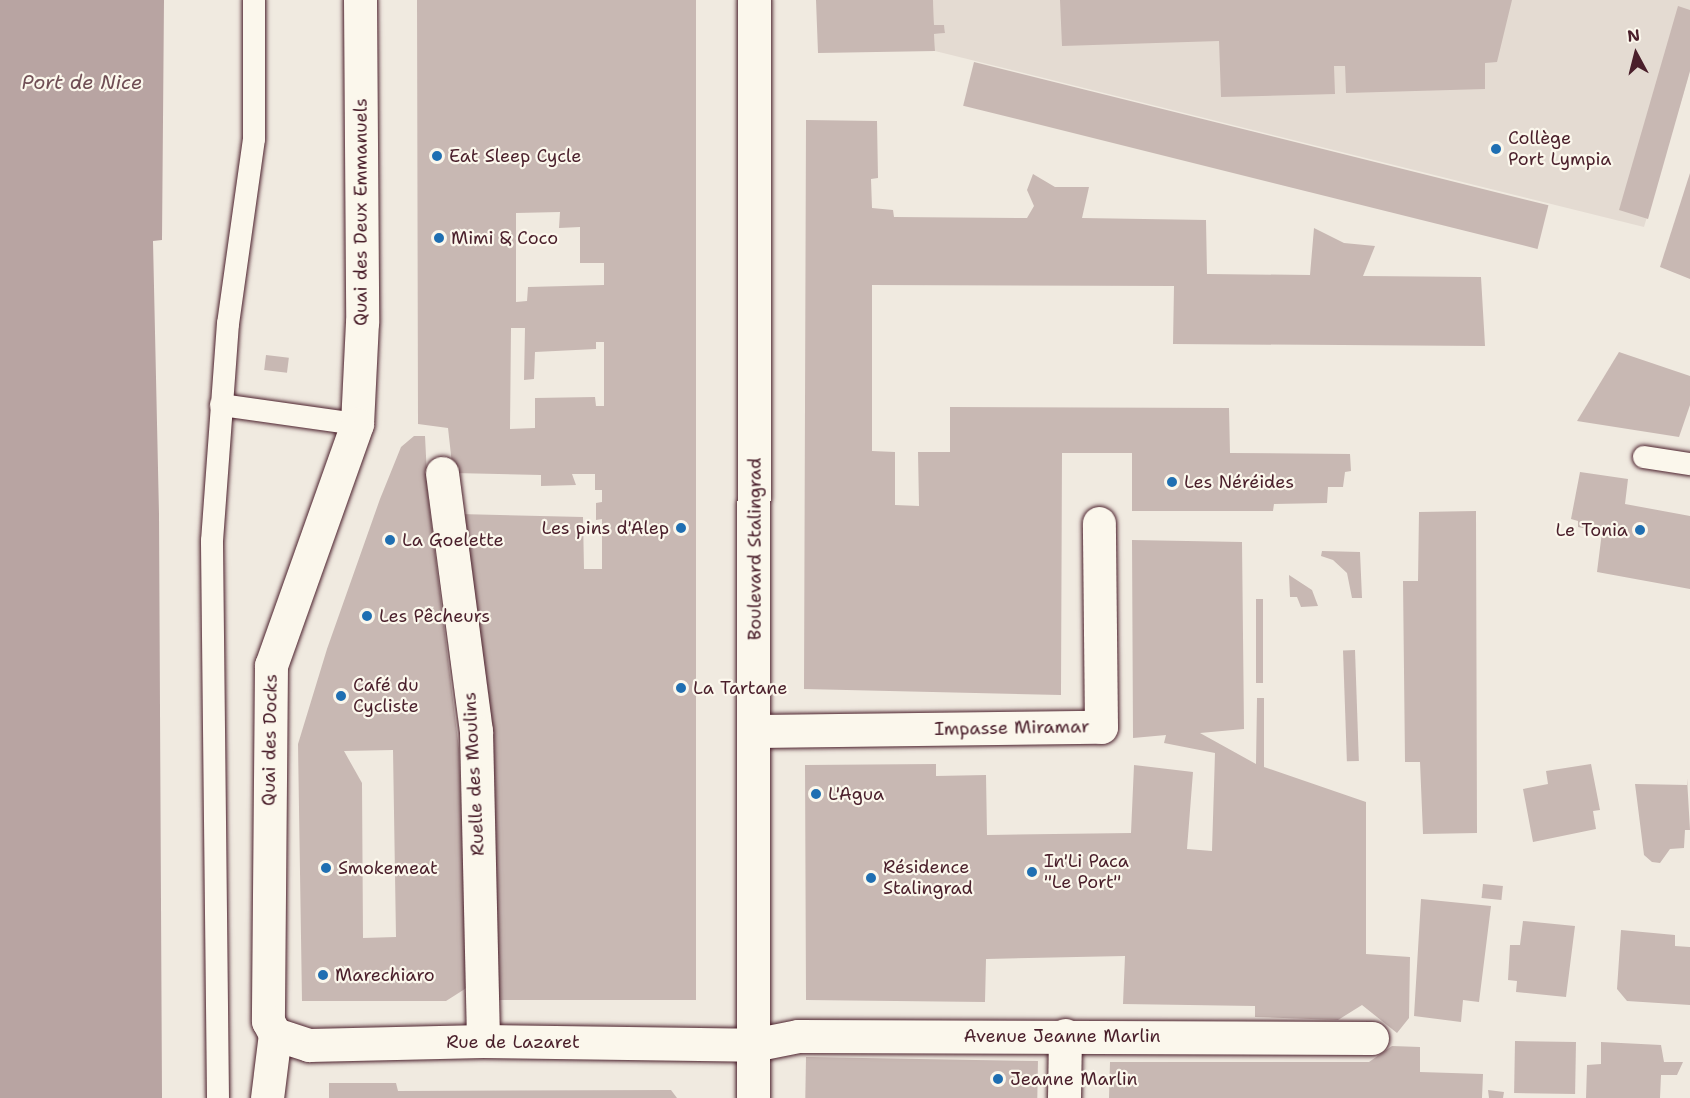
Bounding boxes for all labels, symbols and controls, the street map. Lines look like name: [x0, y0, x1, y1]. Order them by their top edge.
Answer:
north arrow: [1606, 24, 1666, 84]
text: N: [1626, 24, 1641, 47]
water label: Port de Nice: [22, 70, 142, 94]
street label: Quai des Deux Emmanuels: [350, 98, 372, 326]
place label: Collège Port Lympia: [1508, 128, 1611, 170]
marker: Collège Port Lympia: [1489, 142, 1503, 156]
place label: Eat Sleep Cycle: [449, 145, 581, 167]
marker: Eat Sleep Cycle: [430, 149, 444, 163]
place label: Mimi & Coco: [451, 227, 558, 249]
marker: Mimi & Coco: [432, 231, 446, 245]
street label: Boulevard Stalingrad: [744, 458, 766, 640]
place label: Les Néréides: [1184, 471, 1294, 493]
marker: Les Néréides: [1165, 475, 1179, 489]
place label: Les pins d'Alep: [541, 517, 669, 539]
place label: Le Tonia: [1555, 519, 1628, 541]
marker: Les pins d'Alep: [674, 521, 688, 535]
marker: Le Tonia: [1633, 523, 1647, 537]
place label: La Goelette: [402, 529, 504, 551]
marker: La Goelette: [383, 533, 397, 547]
place label: Les Pêcheurs: [379, 605, 490, 627]
marker: Les Pêcheurs: [360, 609, 374, 623]
street label: Quai des Docks: [258, 674, 282, 806]
place label: Café du Cycliste: [353, 675, 419, 718]
place label: La Tartane: [693, 677, 788, 699]
marker: La Tartane: [674, 681, 688, 695]
marker: Café du Cycliste: [334, 689, 348, 703]
street label: Ruelle des Moulins: [459, 692, 489, 856]
street label: Impasse Miramar: [934, 716, 1090, 740]
place label: L'Agua: [828, 783, 884, 805]
marker: L'Agua: [809, 787, 823, 801]
place label: In'Li Paca "Le Port": [1044, 851, 1129, 894]
place label: Smokemeat: [338, 857, 438, 879]
place label: Résidence Stalingrad: [883, 857, 973, 900]
marker: Smokemeat: [319, 861, 333, 875]
marker: In'Li Paca "Le Port": [1025, 865, 1039, 879]
marker: Résidence Stalingrad: [864, 871, 878, 885]
place label: Marechiaro: [335, 964, 435, 986]
marker: Marechiaro: [316, 968, 330, 982]
street label: Avenue Jeanne Marlin: [963, 1025, 1161, 1047]
street label: Rue de Lazaret: [446, 1031, 580, 1053]
place label: Jeanne Marlin: [1010, 1068, 1138, 1090]
marker: Jeanne Marlin: [991, 1072, 1005, 1086]

